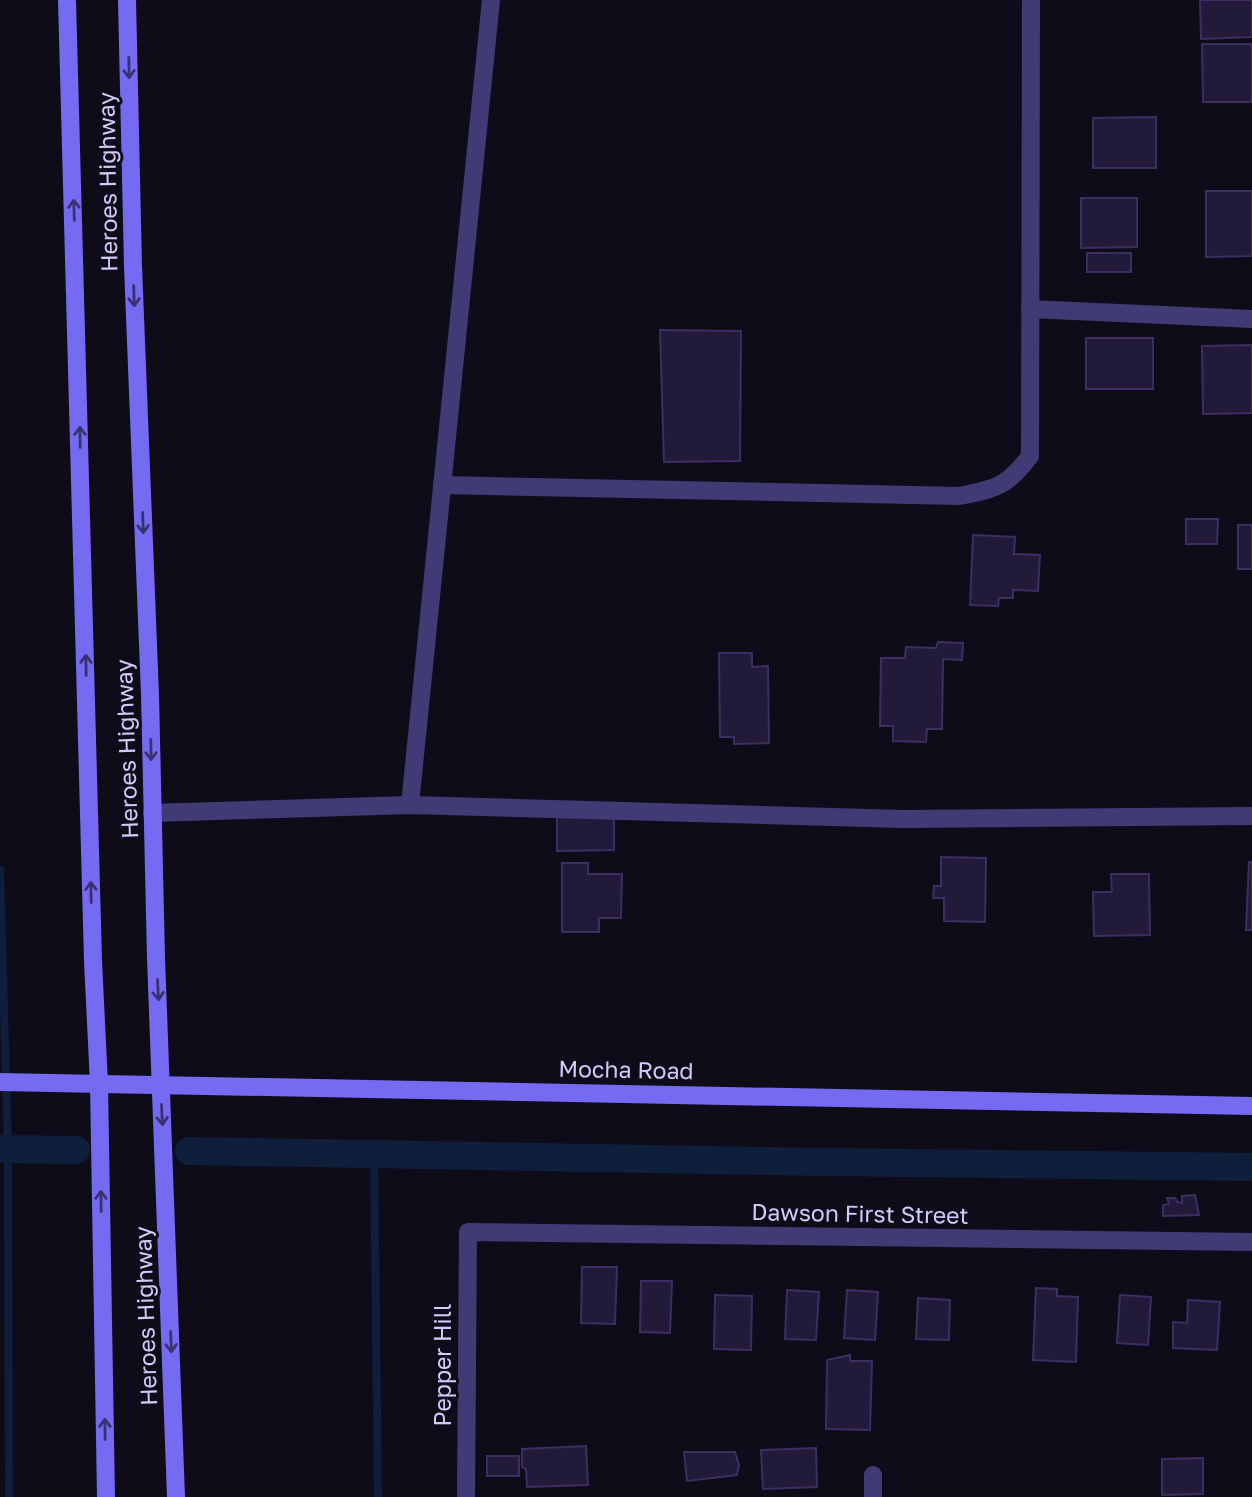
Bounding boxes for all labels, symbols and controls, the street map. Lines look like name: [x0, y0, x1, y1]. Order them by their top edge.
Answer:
one-way arrow: [122, 56, 135, 79]
street label: Heroes Highway: [91, 92, 123, 272]
one-way arrow: [67, 199, 80, 222]
one-way arrow: [127, 284, 140, 307]
one-way arrow: [73, 426, 86, 449]
one-way arrow: [136, 511, 149, 534]
one-way arrow: [79, 654, 92, 677]
street label: Heroes Highway: [109, 658, 143, 839]
one-way arrow: [144, 739, 158, 762]
one-way arrow: [85, 881, 98, 904]
one-way arrow: [152, 978, 165, 1001]
street label: Mocha Road: [558, 1054, 694, 1084]
one-way arrow: [156, 1103, 169, 1126]
one-way arrow: [94, 1190, 108, 1213]
street label: Dawson First Street: [751, 1197, 969, 1229]
street label: Heroes Highway: [128, 1225, 162, 1406]
street label: Pepper Hill: [428, 1304, 456, 1426]
one-way arrow: [164, 1330, 177, 1353]
one-way arrow: [98, 1418, 112, 1441]

